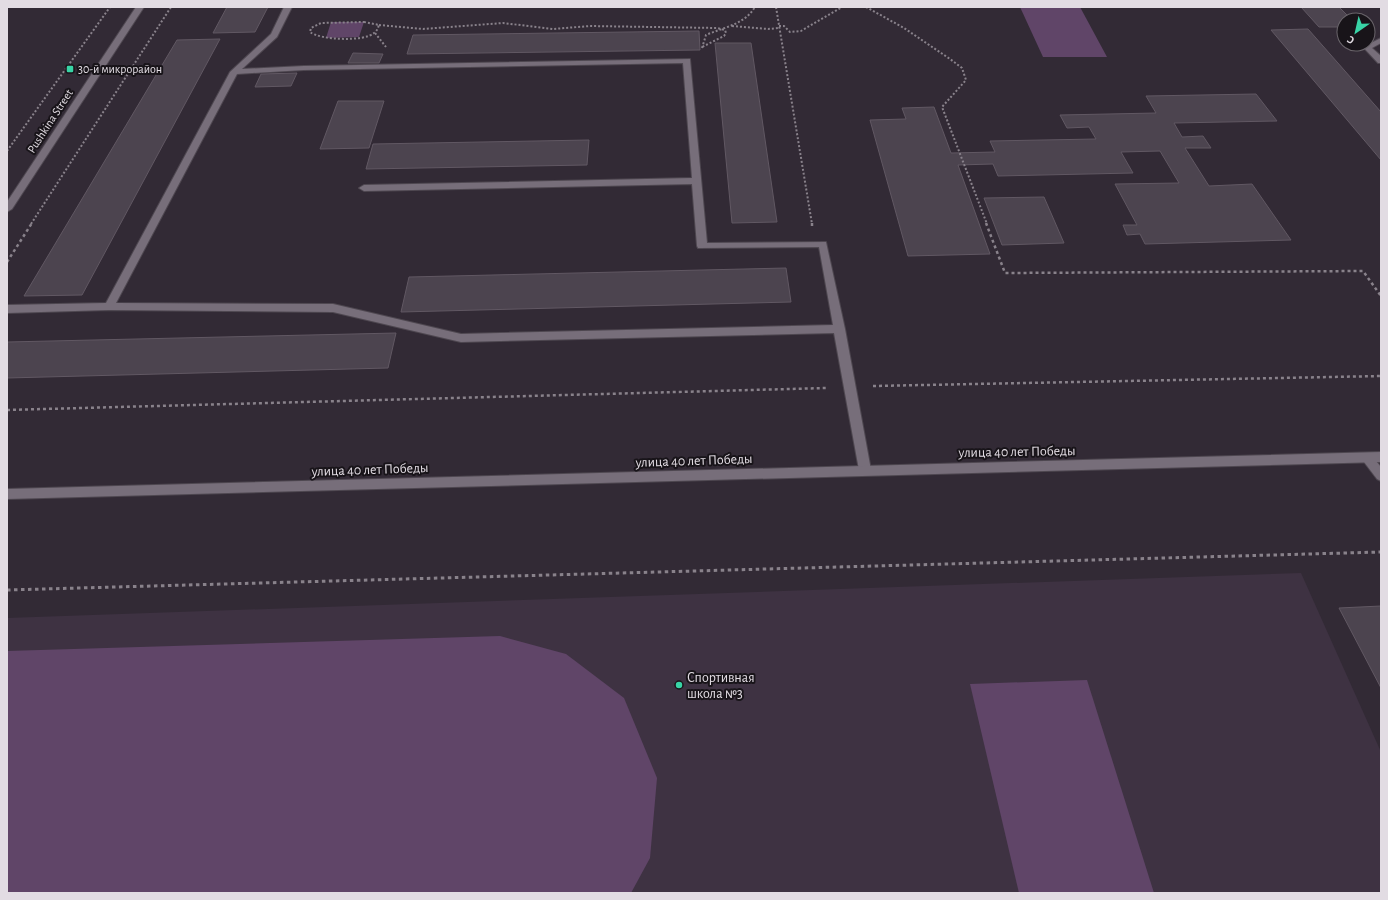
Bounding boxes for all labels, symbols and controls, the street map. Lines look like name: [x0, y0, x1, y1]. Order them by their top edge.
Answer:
north arrow: [1336, 12, 1376, 52]
text: С: [1345, 34, 1356, 46]
place label: 30-й микрорайон: [78, 63, 162, 75]
marker: 30-й микрорайон: [65, 64, 75, 74]
street label: Pushkina Street: [25, 87, 75, 155]
street label: улица 40 лет Победы: [957, 444, 1076, 460]
street label: улица 40 лет Победы: [634, 452, 753, 470]
street label: улица 40 лет Победы: [310, 461, 429, 479]
place label: Спортивная школа №3: [687, 671, 755, 701]
marker: Спортивная школа №3: [674, 680, 684, 690]

